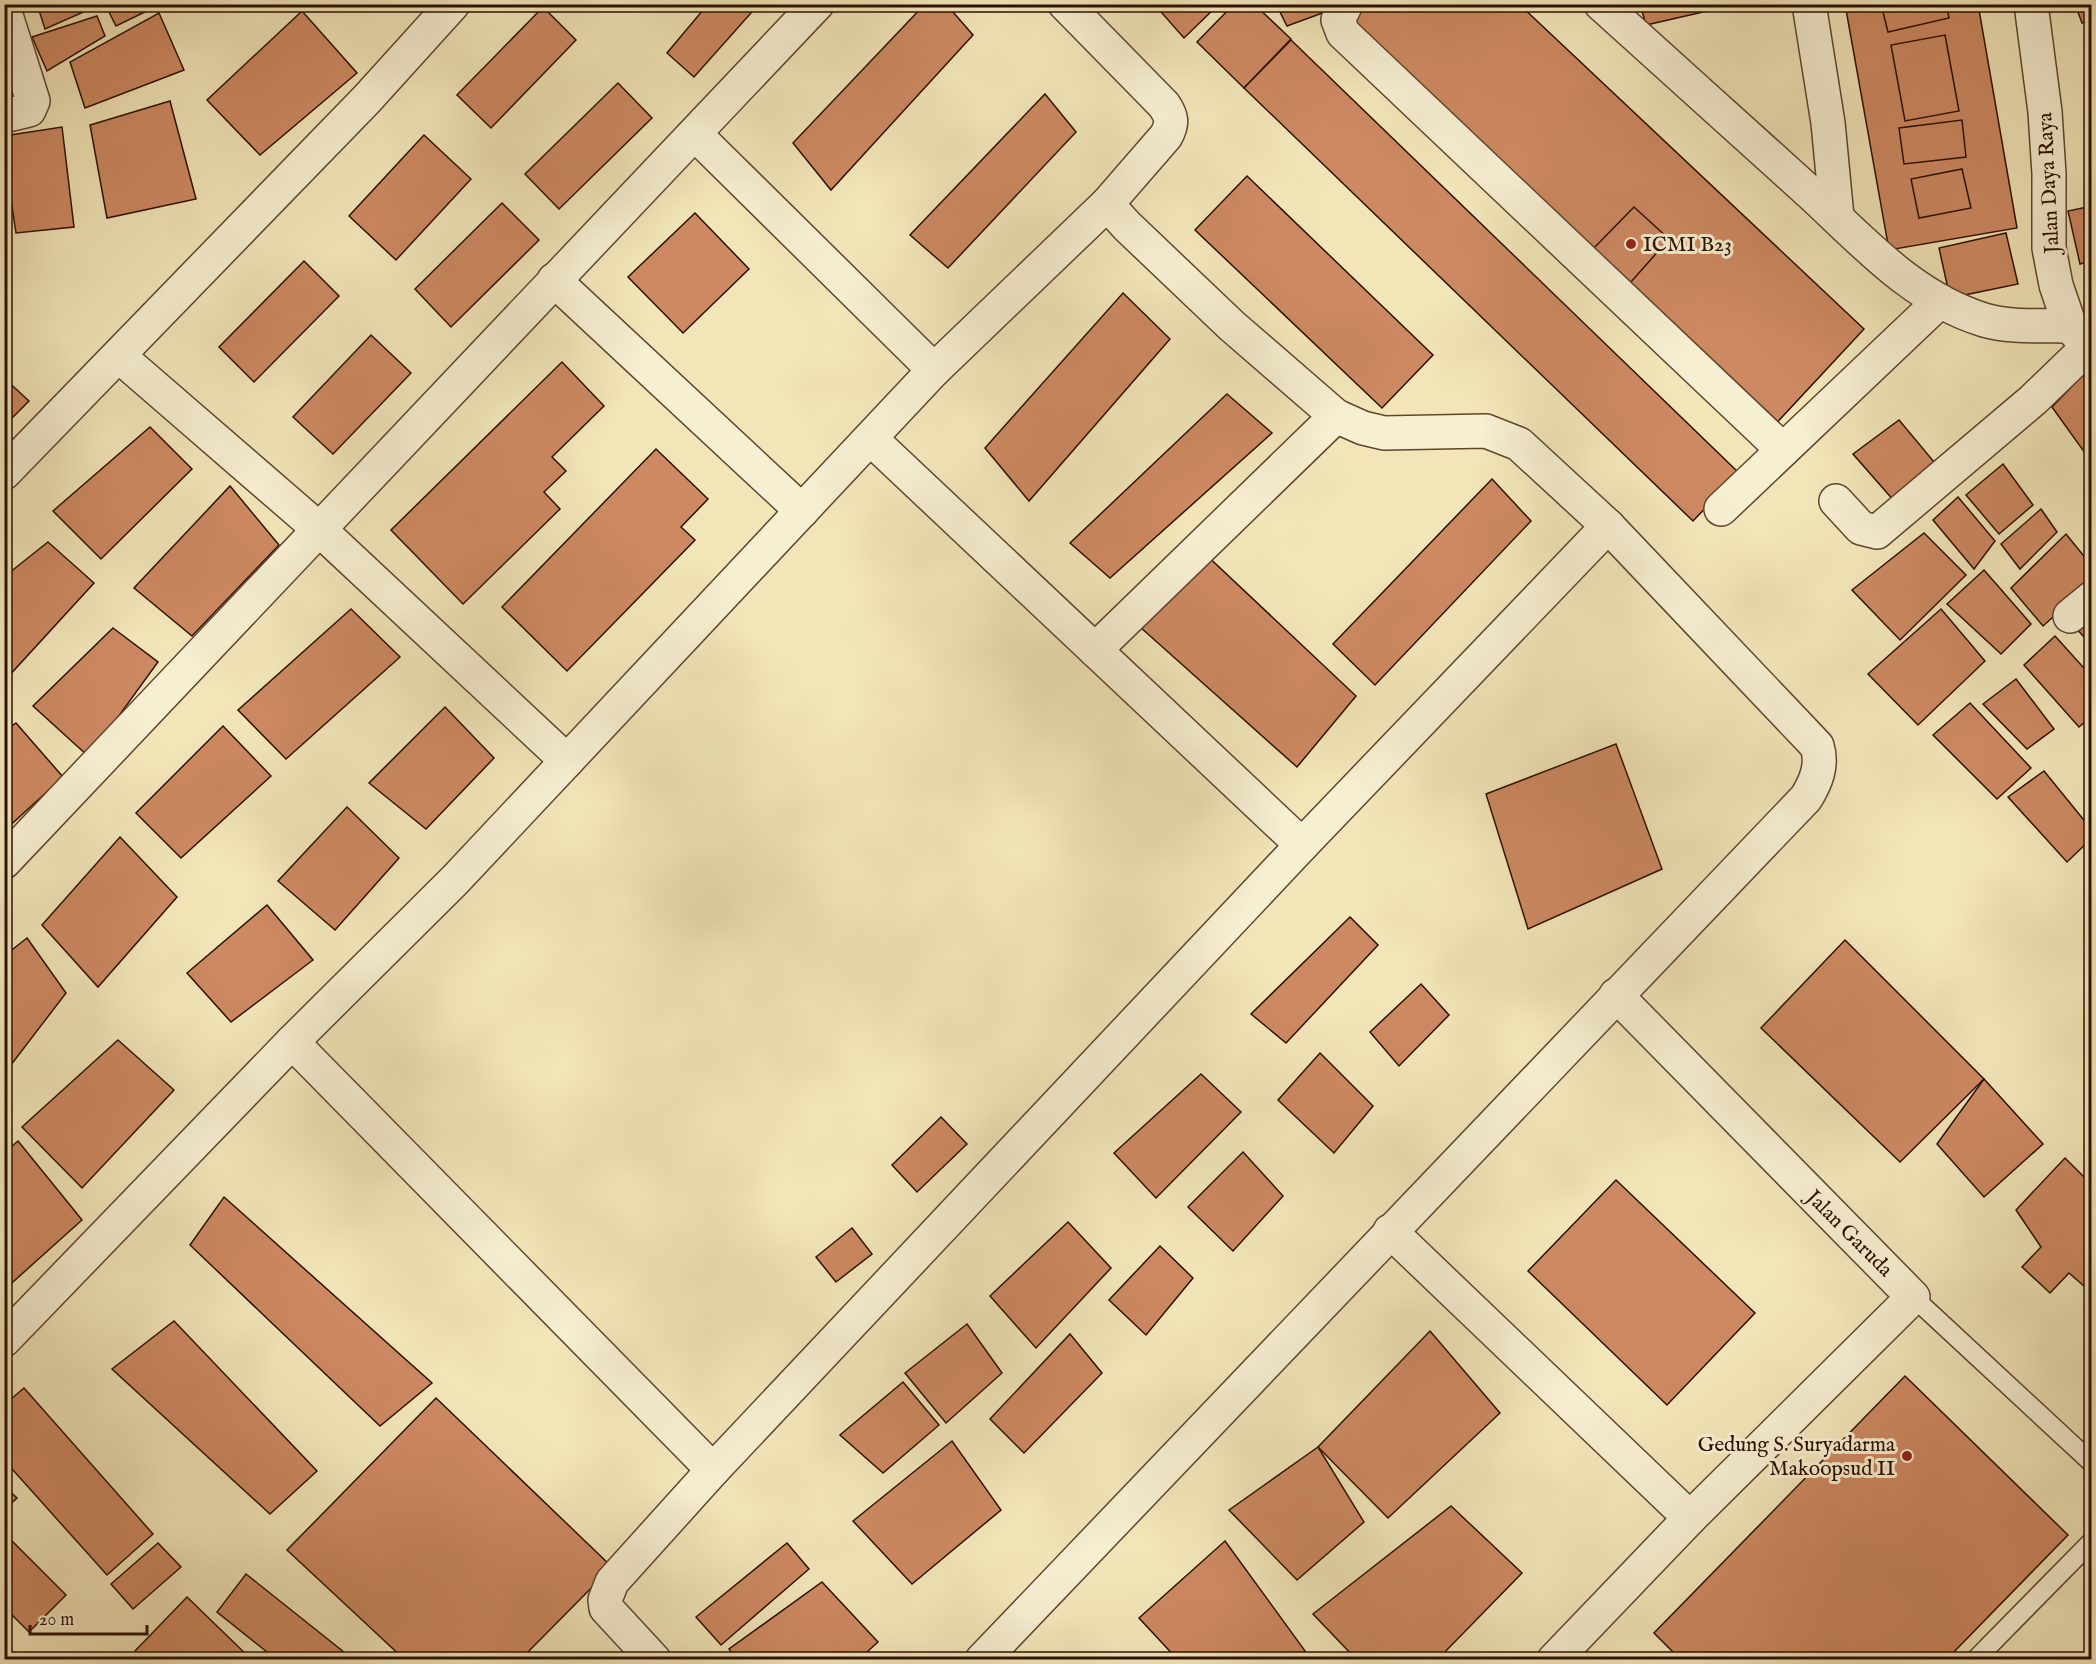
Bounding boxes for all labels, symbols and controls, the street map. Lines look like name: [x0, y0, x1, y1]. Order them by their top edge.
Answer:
street label: Jalan Daya Raya: [2032, 111, 2067, 256]
place label: ICMI B23: [1643, 232, 1732, 259]
marker: ICMI B23: [1624, 237, 1638, 251]
street label: Jalan Garuda: [1798, 1183, 1899, 1284]
place label: Gedung S. Suryadarma Makoopsud II: [1698, 1432, 1896, 1483]
marker: Gedung S. Suryadarma Makoopsud II: [1900, 1449, 1914, 1463]
scale bar: [30, 1598, 147, 1636]
text: 20 m: [39, 1609, 74, 1632]

